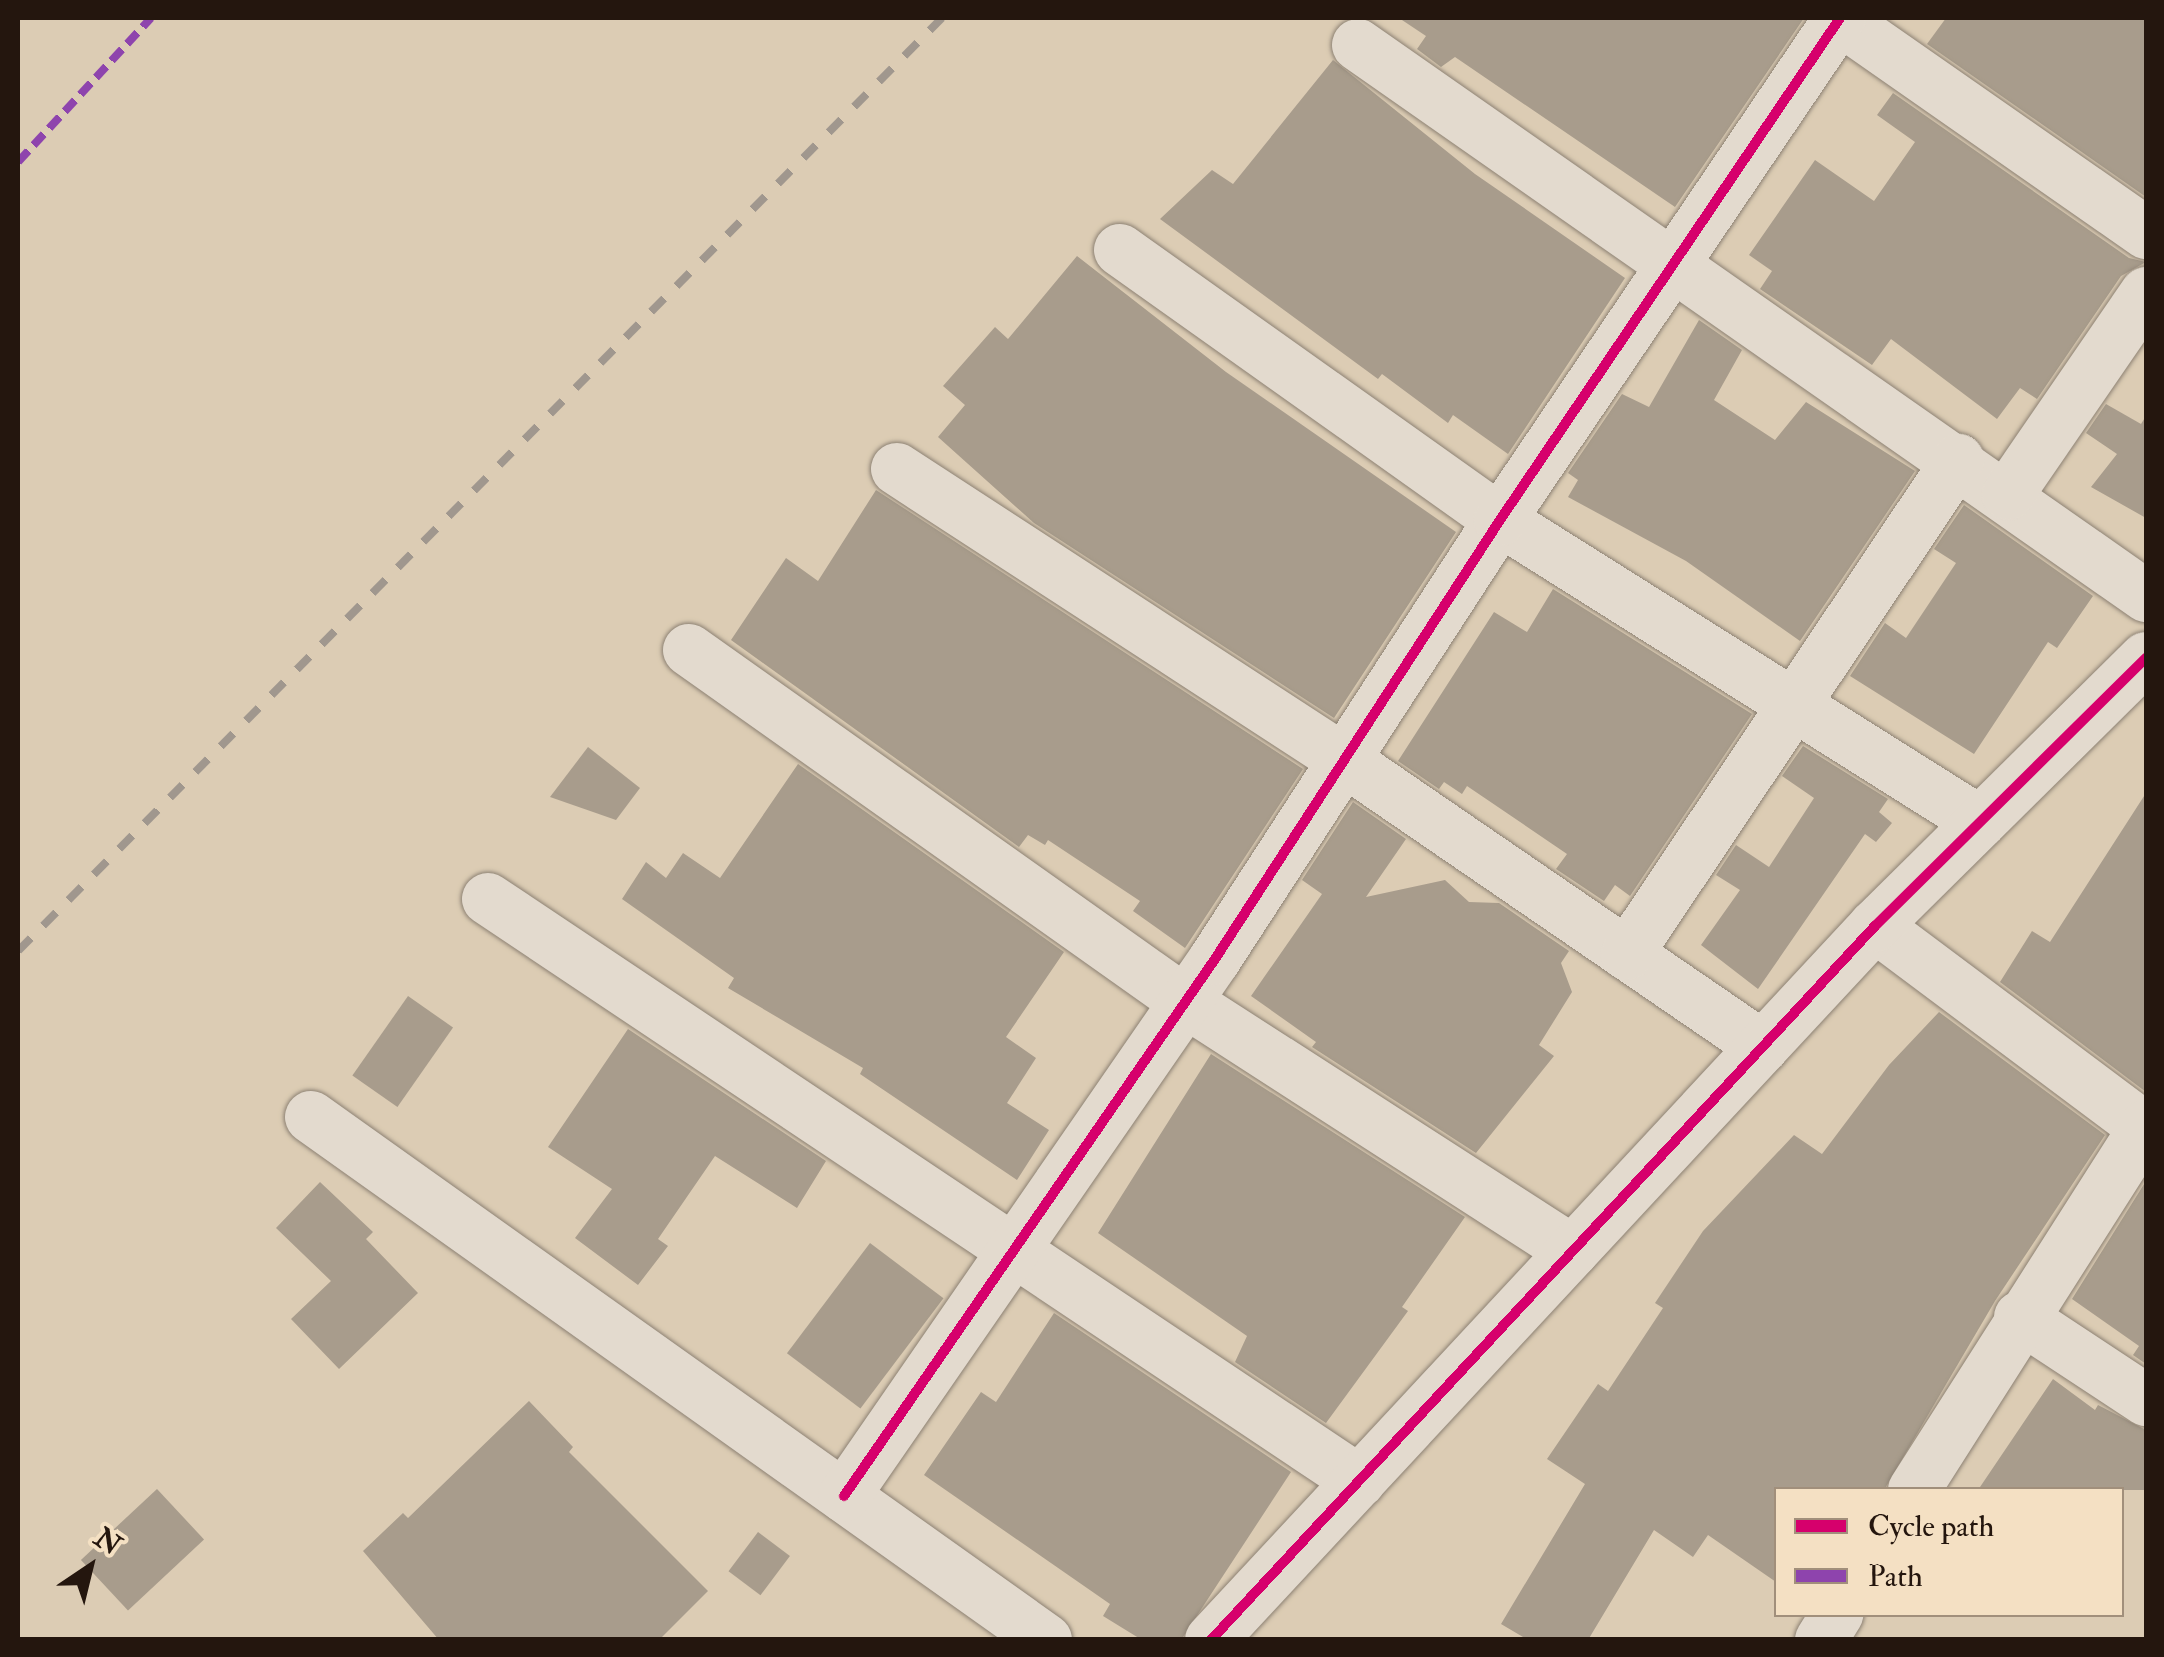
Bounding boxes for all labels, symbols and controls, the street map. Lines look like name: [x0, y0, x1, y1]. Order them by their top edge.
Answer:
legend: [1774, 1487, 2124, 1617]
text: Cycle path: [1868, 1508, 1994, 1545]
north arrow: [40, 1517, 140, 1617]
text: N: [87, 1520, 128, 1564]
text: Path: [1868, 1558, 1923, 1595]

